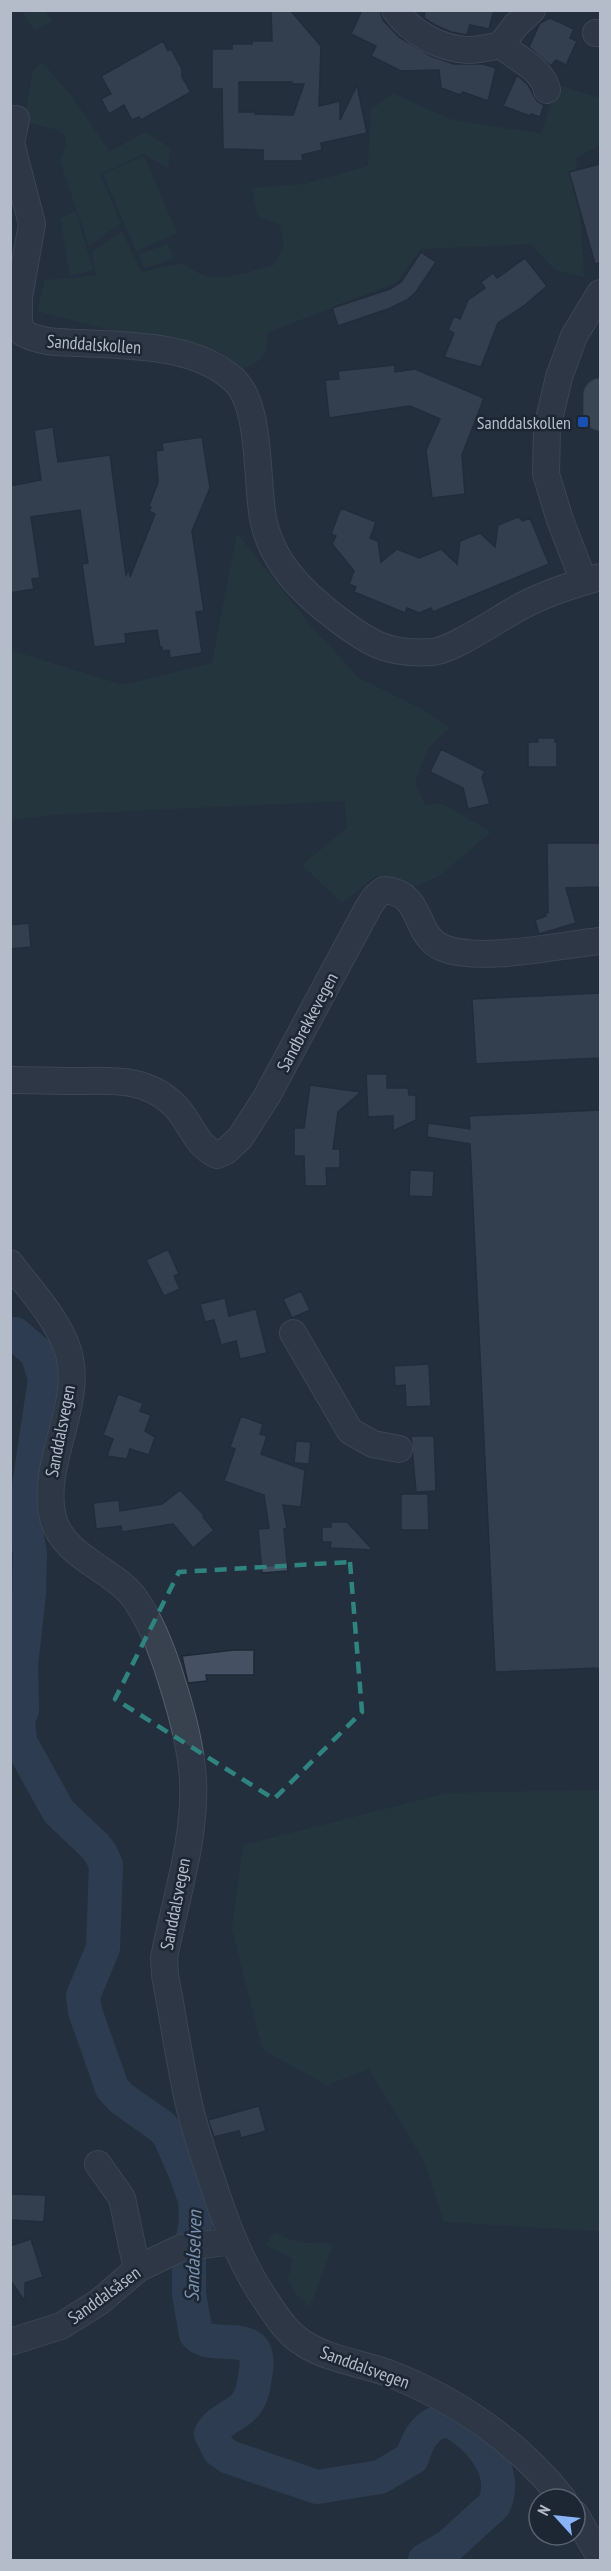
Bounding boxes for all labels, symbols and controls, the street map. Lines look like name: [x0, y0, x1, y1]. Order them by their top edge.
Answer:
street label: Sanddalskollen: [46, 329, 142, 359]
place label: Sanddalskollen: [477, 411, 571, 434]
marker: Sanddalskollen: [576, 415, 590, 429]
street label: Sandbrekkevegen: [271, 968, 343, 1076]
street label: Sanddalsvegen: [40, 1383, 80, 1479]
street label: Sanddalsvegen: [155, 1856, 195, 1952]
water label: Sandalselven: [178, 2209, 208, 2302]
street label: Sanddalsåsen: [63, 2261, 145, 2329]
street label: Sanddalsvegen: [317, 2340, 413, 2394]
north arrow: [527, 2487, 587, 2547]
text: N: [533, 2502, 555, 2519]

